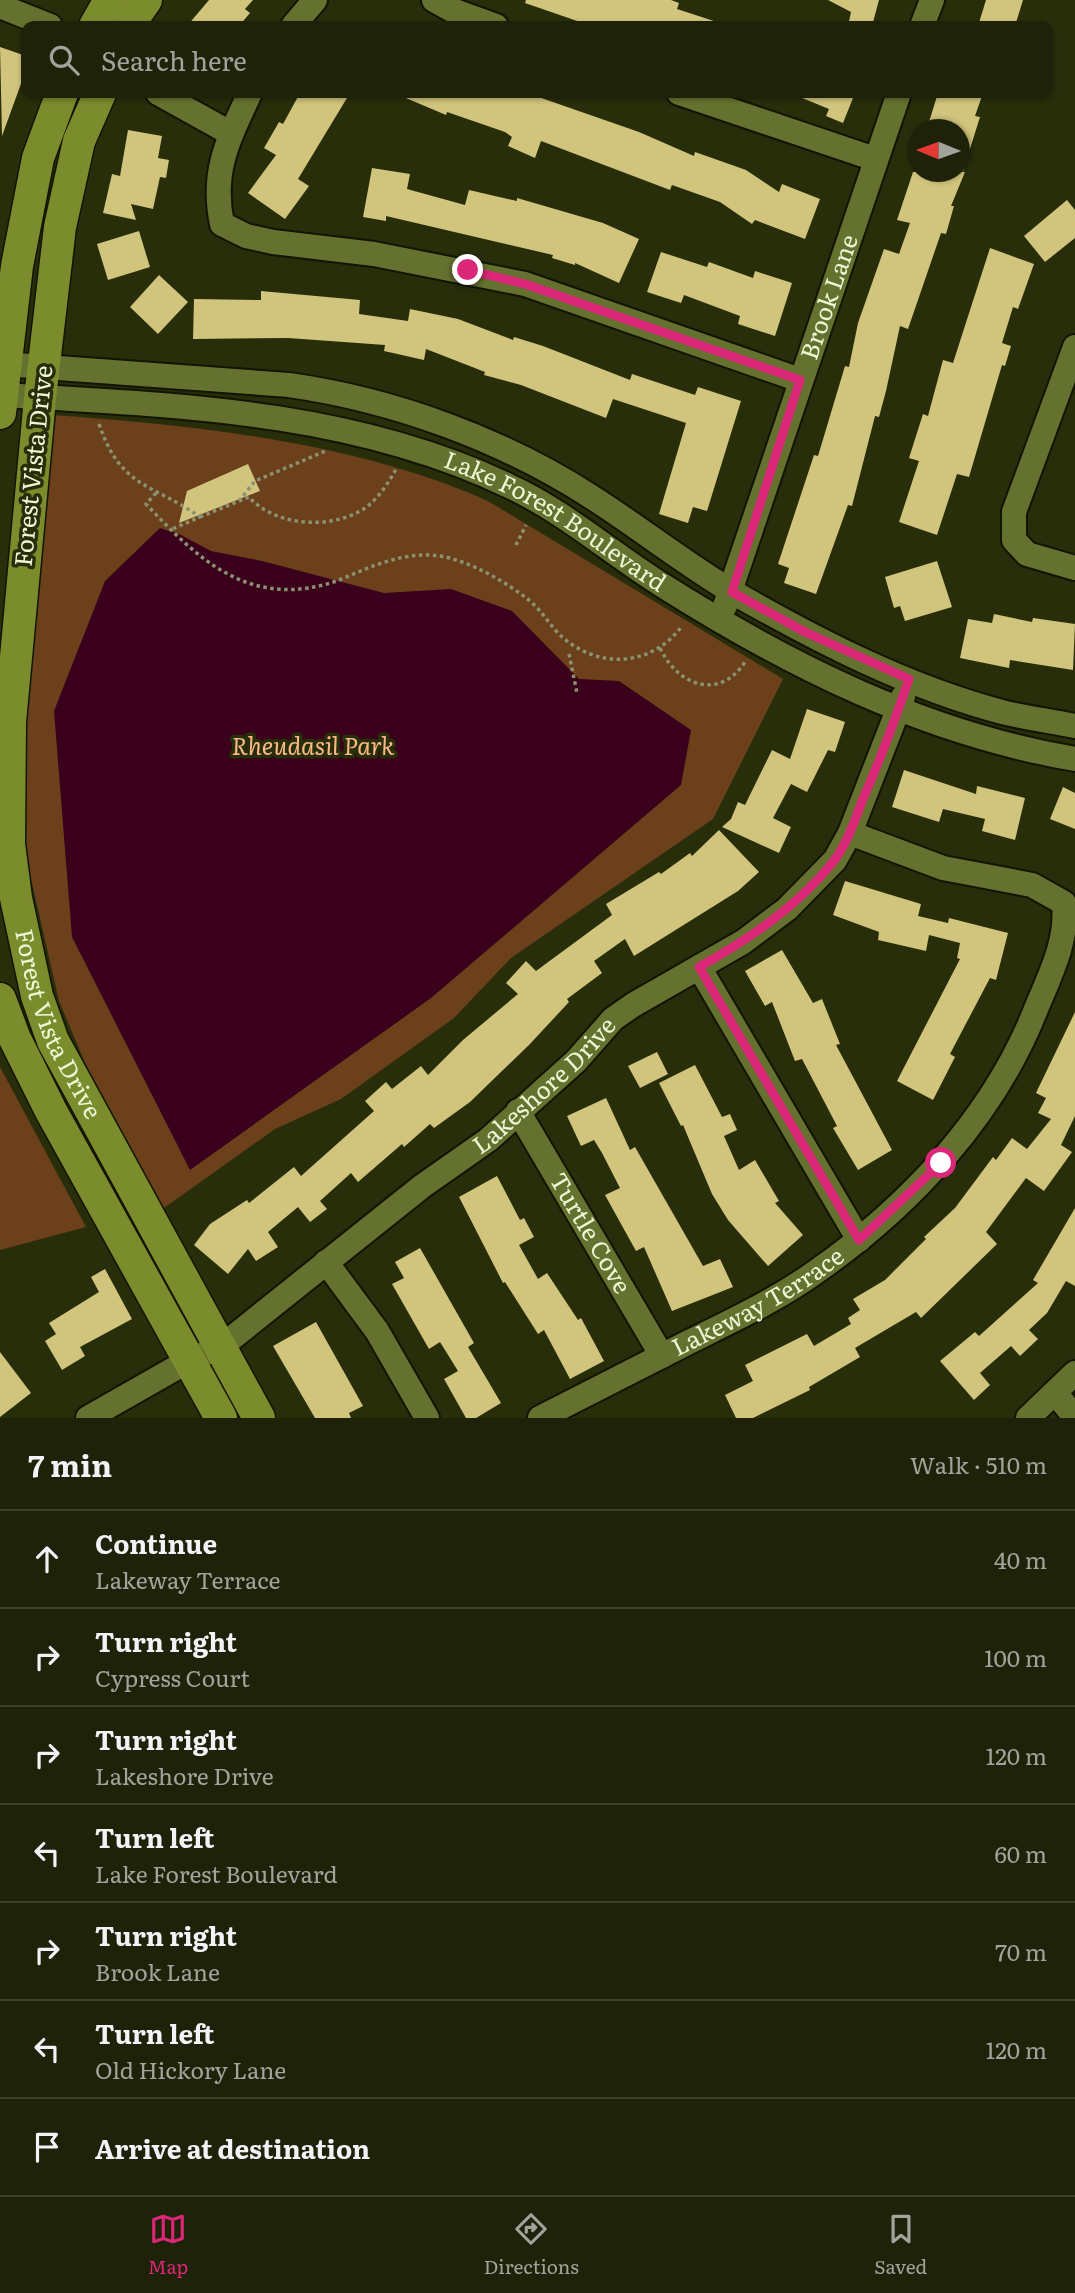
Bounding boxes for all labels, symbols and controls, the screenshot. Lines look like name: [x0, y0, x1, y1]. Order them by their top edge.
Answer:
search box: [21, 21, 1054, 98]
text: Search here: [101, 40, 247, 79]
icon: search: [45, 41, 83, 79]
north arrow: [907, 119, 970, 182]
street label: Brook Lane: [790, 229, 865, 364]
route end: [452, 254, 483, 285]
street label: Forest Vista Drive: [4, 363, 59, 568]
street label: Lake Forest Boulevard: [440, 441, 674, 599]
park label: Rheudasil Park: [232, 727, 395, 762]
street label: Forest Vista Drive: [8, 925, 112, 1124]
street label: Lakeshore Drive: [464, 1008, 622, 1161]
route start: [925, 1147, 956, 1178]
street label: Turtle Cove: [543, 1165, 641, 1299]
street label: Lakeway Terrace: [665, 1237, 850, 1363]
text: 7 min: [28, 1442, 112, 1486]
text: Walk · 510 m: [910, 1447, 1047, 1481]
text: Continue: [95, 1523, 217, 1562]
icon: ahead: [28, 1540, 66, 1578]
text: 40 m: [994, 1542, 1047, 1576]
text: Lakeway Terrace: [95, 1562, 280, 1596]
text: Turn right: [95, 1621, 237, 1660]
icon: right: [28, 1638, 66, 1676]
text: 100 m: [984, 1640, 1047, 1674]
text: Cypress Court: [95, 1660, 250, 1694]
text: Turn right: [95, 1719, 237, 1758]
icon: right: [28, 1736, 66, 1774]
text: 120 m: [986, 1738, 1047, 1772]
text: Lakeshore Drive: [95, 1758, 274, 1792]
text: Turn left: [95, 1817, 214, 1856]
icon: left: [28, 1834, 66, 1872]
text: 60 m: [994, 1836, 1047, 1870]
text: Lake Forest Boulevard: [95, 1856, 338, 1890]
text: Turn right: [95, 1915, 237, 1954]
icon: right: [28, 1932, 66, 1970]
text: 70 m: [995, 1934, 1047, 1968]
text: Brook Lane: [95, 1954, 220, 1988]
text: Turn left: [95, 2013, 214, 2052]
icon: left: [28, 2030, 66, 2068]
text: 120 m: [986, 2032, 1047, 2066]
text: Old Hickory Lane: [95, 2052, 286, 2086]
icon: arrive: [28, 2128, 66, 2166]
text: Arrive at destination: [95, 2128, 370, 2167]
tab: Map: [148, 2210, 188, 2280]
tab: Directions: [484, 2210, 579, 2280]
tab: Saved: [874, 2210, 927, 2280]

